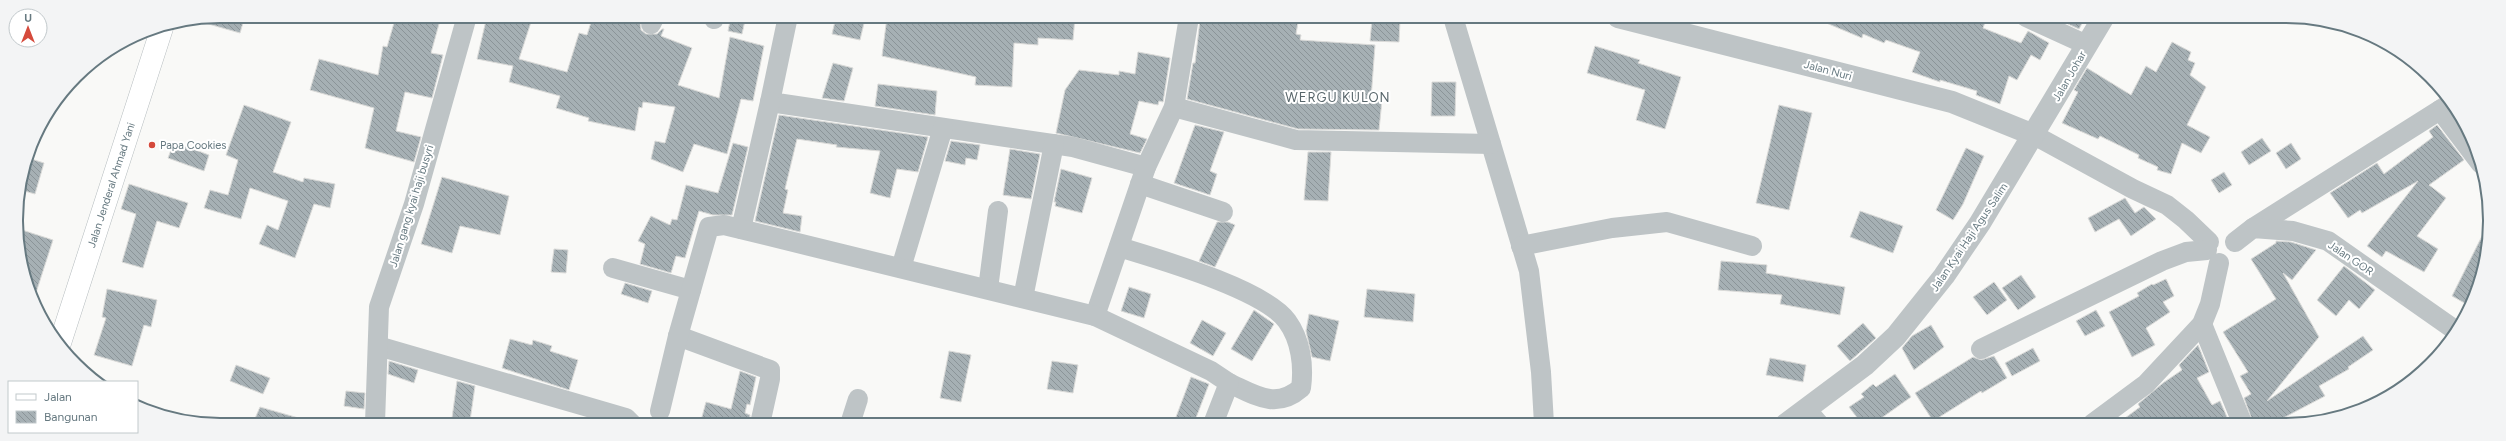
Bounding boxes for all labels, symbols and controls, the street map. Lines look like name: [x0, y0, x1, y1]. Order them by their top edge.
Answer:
north arrow: [8, 8, 48, 48]
text: U: [24, 12, 32, 25]
street label: Jalan Johar: [2050, 49, 2089, 104]
street label: Jalan Nuri: [1802, 58, 1853, 83]
district label: WERGU KULON: [1285, 90, 1391, 105]
street label: Jalan Jenderal Ahmad Yani: [85, 121, 138, 249]
place label: Papa Cookies: [160, 139, 226, 152]
marker: Papa Cookies: [147, 140, 157, 150]
street label: Jalan gang kyai haji busyri: [387, 143, 436, 269]
street label: Jalan Kyai Haji Agus Salim: [1928, 181, 2011, 294]
street label: Jalan GOR: [2326, 238, 2376, 278]
legend: [8, 381, 138, 433]
text: Jalan: [44, 390, 72, 404]
text: Bangunan: [44, 410, 98, 424]

